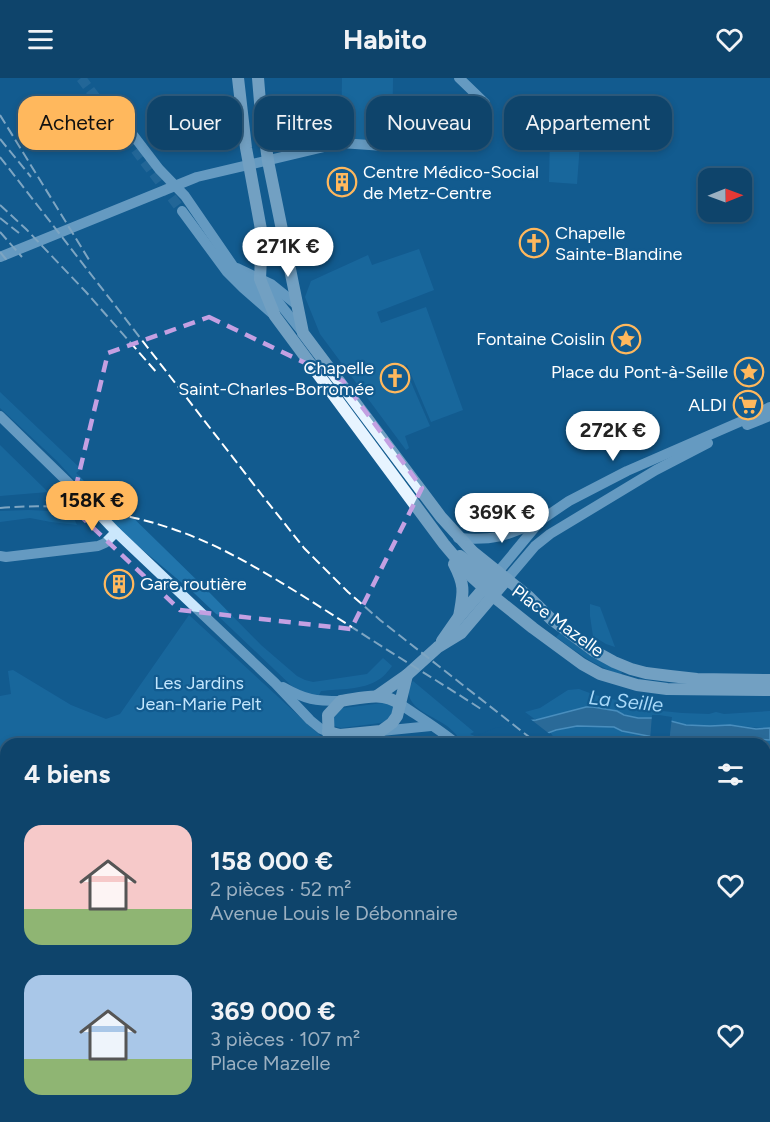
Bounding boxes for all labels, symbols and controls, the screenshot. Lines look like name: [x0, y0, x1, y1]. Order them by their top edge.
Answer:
icon: menu: [24, 23, 57, 56]
text: Habito: [343, 23, 427, 56]
icon: heart: [713, 23, 746, 56]
chip: Acheter: [18, 96, 135, 150]
chip: Louer: [147, 96, 242, 150]
chip: Filtres: [254, 96, 354, 150]
chip: Nouveau: [366, 96, 492, 150]
chip: Appartement: [504, 96, 672, 150]
place label: Centre Médico-Social de Metz-Centre: [363, 161, 539, 204]
building icon: Centre Médico-Social de Metz-Centre: [326, 166, 358, 198]
north arrow: [698, 168, 752, 222]
map controls: [698, 168, 752, 222]
place label: Chapelle Sainte-Blandine: [555, 222, 682, 265]
pin: 271K €: [239, 227, 337, 278]
church icon: Chapelle Sainte-Blandine: [518, 227, 550, 259]
text: 271K €: [256, 234, 320, 258]
place icon: Fontaine Coislin: [610, 323, 642, 355]
place label: Fontaine Coislin: [476, 328, 605, 350]
place icon: Place du Pont-à-Seille: [733, 356, 765, 388]
place label: Chapelle Saint-Charles-Borromée: [178, 357, 374, 400]
place label: Place du Pont-à-Seille: [551, 361, 728, 383]
church icon: Chapelle Saint-Charles-Borromée: [379, 362, 411, 394]
supermarket icon: ALDI: [732, 389, 764, 421]
place label: ALDI: [688, 394, 727, 416]
pin: 272K €: [564, 411, 662, 462]
text: 272K €: [580, 418, 646, 442]
pin: 158K €: [43, 481, 141, 532]
text: 158K €: [60, 488, 124, 512]
pin: 369K €: [453, 493, 551, 544]
text: 369K €: [469, 500, 535, 524]
building icon: Gare routière: [103, 568, 135, 600]
place label: Gare routière: [140, 573, 247, 595]
street label: Place Mazelle: [508, 580, 608, 662]
park label: Les Jardins Jean-Marie Pelt: [136, 672, 262, 715]
water label: La Seille: [588, 685, 664, 717]
text: 4 biens: [24, 758, 110, 790]
icon: filters: [714, 758, 747, 791]
text: 158 000 €: [210, 845, 333, 877]
icon: home: [72, 849, 144, 921]
icon: heart: [714, 869, 747, 902]
text: 2 pièces · 52 m²: [210, 877, 351, 901]
text: Avenue Louis le Débonnaire: [210, 901, 458, 925]
text: 369 000 €: [210, 995, 336, 1027]
icon: home: [72, 999, 144, 1071]
icon: heart: [714, 1019, 747, 1052]
text: 3 pièces · 107 m²: [210, 1027, 360, 1051]
text: Place Mazelle: [210, 1051, 330, 1075]

